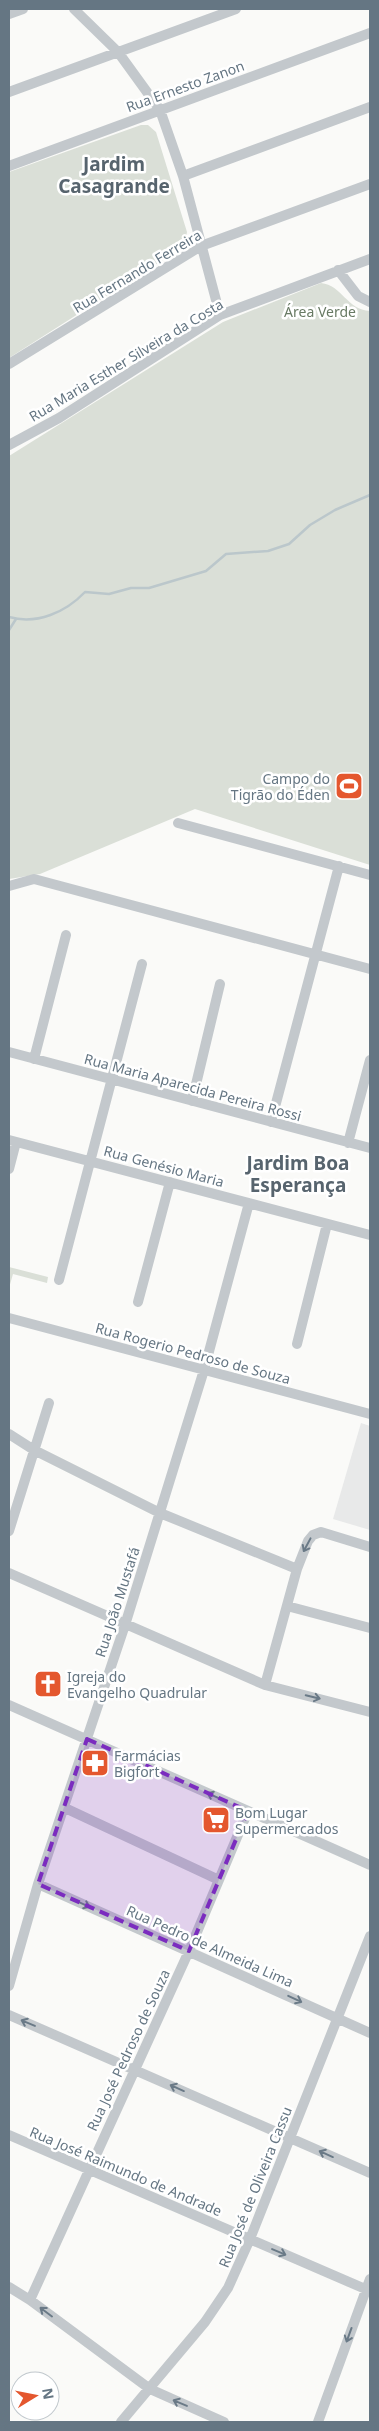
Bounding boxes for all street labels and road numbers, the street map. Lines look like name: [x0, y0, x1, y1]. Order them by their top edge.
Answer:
street label: Rua Ernesto Zanon: [123, 56, 247, 116]
street label: Rua Fernando Ferreira: [69, 225, 205, 317]
street label: Rua Maria Esther Silveira da Costa: [25, 294, 227, 426]
street label: Rua Maria Aparecida Pereira Rossi: [82, 1049, 304, 1125]
street label: Rua Genésio Maria: [102, 1141, 226, 1191]
street label: Rua Rogerio Pedroso de Souza: [93, 1318, 293, 1388]
street label: Rua João Mustafá: [90, 1544, 144, 1660]
street label: Rua Pedro de Almeida Lima: [124, 1901, 296, 1991]
street label: Rua José Pedroso de Souza: [82, 1966, 174, 2134]
street label: Rua José de Oliveira Cassu: [214, 2104, 296, 2270]
street label: Rua José Raimundo de Andrade: [27, 2122, 225, 2220]

